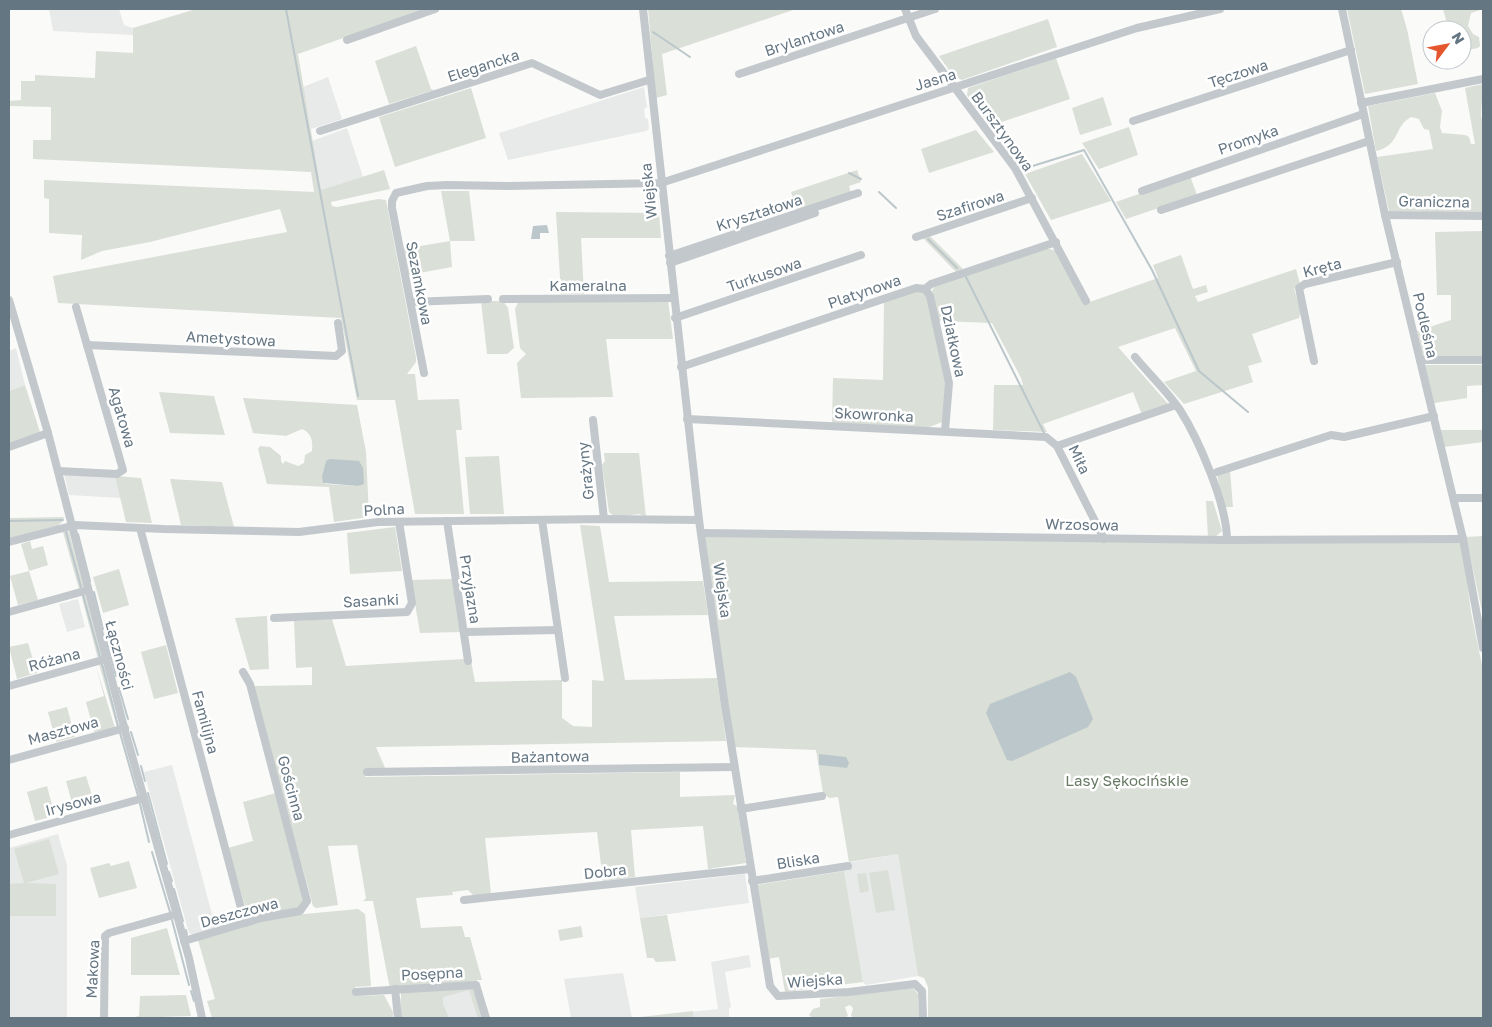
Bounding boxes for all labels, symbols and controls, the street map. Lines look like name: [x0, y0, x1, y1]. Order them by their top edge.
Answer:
street label: Brylantowa: [762, 17, 846, 59]
north arrow: [1422, 20, 1472, 70]
text: N: [1448, 29, 1468, 47]
street label: Elegancka: [445, 45, 521, 85]
street label: Tęczowa: [1206, 55, 1270, 91]
street label: Jasna: [912, 64, 958, 94]
street label: Bursztynowa: [968, 88, 1038, 174]
street label: Promyka: [1215, 120, 1281, 158]
street label: Wiejska: [636, 162, 660, 220]
street label: Szafirowa: [934, 186, 1006, 224]
street label: Kryształowa: [714, 190, 804, 234]
street label: Graniczna: [1398, 191, 1470, 211]
street label: Sezamkowa: [403, 240, 437, 326]
street label: Turkusowa: [724, 253, 804, 295]
street label: Kręta: [1301, 253, 1343, 281]
street label: Platynowa: [825, 270, 903, 312]
street label: Kameralna: [549, 276, 627, 294]
street label: Podleśna: [1410, 290, 1442, 360]
street label: Działkowa: [938, 303, 970, 379]
street label: Ametystowa: [186, 327, 276, 349]
street label: Agatowa: [106, 384, 140, 450]
street label: Skowronka: [834, 403, 914, 425]
street label: Grażyny: [573, 440, 597, 501]
street label: Miła: [1065, 441, 1095, 477]
street label: Polna: [363, 499, 405, 519]
street label: Wrzosowa: [1045, 514, 1119, 534]
street label: Przyjazna: [457, 553, 485, 625]
street label: Wiejska: [710, 561, 736, 619]
street label: Sasanki: [342, 590, 400, 610]
street label: Łączności: [102, 618, 138, 692]
street label: Różana: [26, 643, 82, 675]
street label: Familijna: [189, 688, 223, 756]
street label: Masztowa: [26, 712, 100, 748]
street label: Bażantowa: [510, 746, 590, 766]
street label: Gościnna: [275, 753, 309, 823]
park label: Lasy Sękocińskie: [1065, 771, 1189, 789]
street label: Irysowa: [43, 787, 103, 819]
street label: Bliska: [775, 848, 821, 872]
street label: Dobra: [583, 860, 627, 882]
street label: Deszczowa: [198, 893, 280, 931]
street label: Makowa: [81, 939, 103, 999]
street label: Posępna: [400, 962, 464, 984]
street label: Wiejska: [786, 969, 844, 991]

